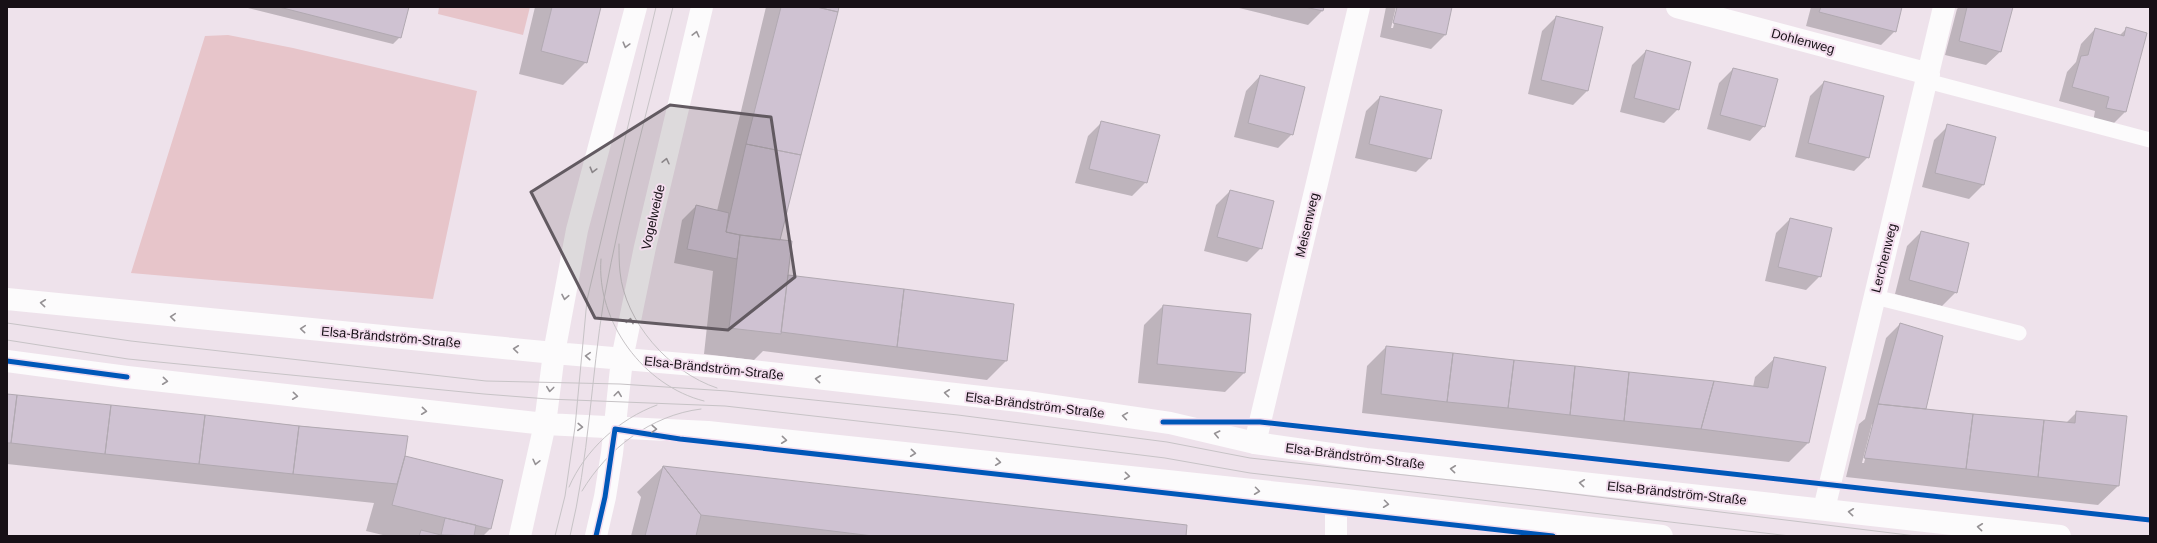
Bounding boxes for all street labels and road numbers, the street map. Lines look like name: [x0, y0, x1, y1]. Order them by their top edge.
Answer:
street label: Dohlenweg: [1770, 25, 1836, 57]
street label: Vogelweide: [638, 183, 668, 251]
street label: Meisenweg: [1292, 191, 1322, 259]
street label: Lerchenweg: [1868, 222, 1900, 294]
street label: Elsa-Brändström-Straße: [321, 323, 461, 351]
street label: Elsa-Brändström-Straße: [644, 353, 784, 383]
street label: Elsa-Brändström-Straße: [965, 389, 1105, 421]
street label: Elsa-Brändström-Straße: [1285, 440, 1425, 472]
street label: Elsa-Brändström-Straße: [1607, 478, 1747, 508]

